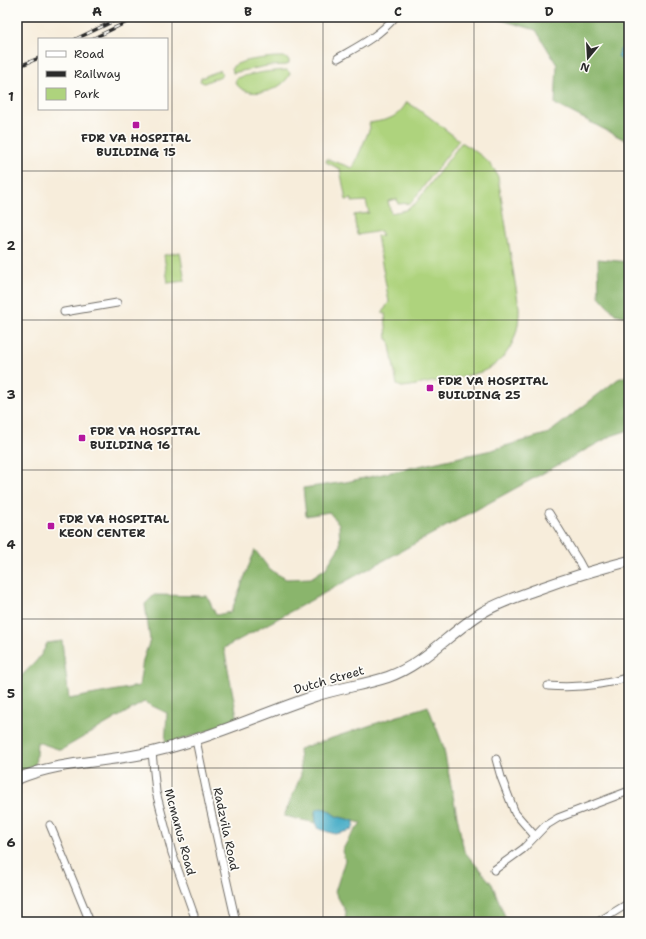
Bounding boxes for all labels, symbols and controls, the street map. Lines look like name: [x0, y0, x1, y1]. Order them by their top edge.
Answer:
text: A: [92, 3, 102, 20]
text: B: [244, 3, 252, 20]
text: C: [394, 3, 402, 20]
text: D: [544, 3, 554, 20]
legend: [38, 38, 168, 110]
north arrow: [568, 38, 608, 78]
text: Road: [74, 46, 105, 62]
text: N: [578, 58, 592, 76]
text: Railway: [74, 66, 121, 82]
text: Park: [74, 86, 100, 102]
text: 1: [8, 88, 14, 105]
marker: FDR VA HOSPITAL BUILDING 15: [131, 120, 141, 130]
place label: FDR VA HOSPITAL BUILDING 15: [81, 130, 192, 160]
text: 2: [6, 237, 16, 254]
place label: FDR VA HOSPITAL BUILDING 25: [438, 373, 549, 403]
marker: FDR VA HOSPITAL BUILDING 25: [425, 383, 435, 393]
text: 3: [6, 386, 16, 403]
place label: FDR VA HOSPITAL BUILDING 16: [90, 423, 201, 453]
marker: FDR VA HOSPITAL BUILDING 16: [77, 433, 87, 443]
place label: FDR VA HOSPITAL KEON CENTER: [59, 511, 170, 541]
marker: FDR VA HOSPITAL KEON CENTER: [46, 521, 56, 531]
text: 4: [6, 536, 16, 553]
street label: Dutch Street: [292, 662, 366, 698]
text: 5: [7, 685, 15, 702]
street label: Radzvila Road: [209, 786, 243, 873]
street label: Mcmanus Road: [161, 787, 199, 878]
text: 6: [6, 834, 16, 851]

